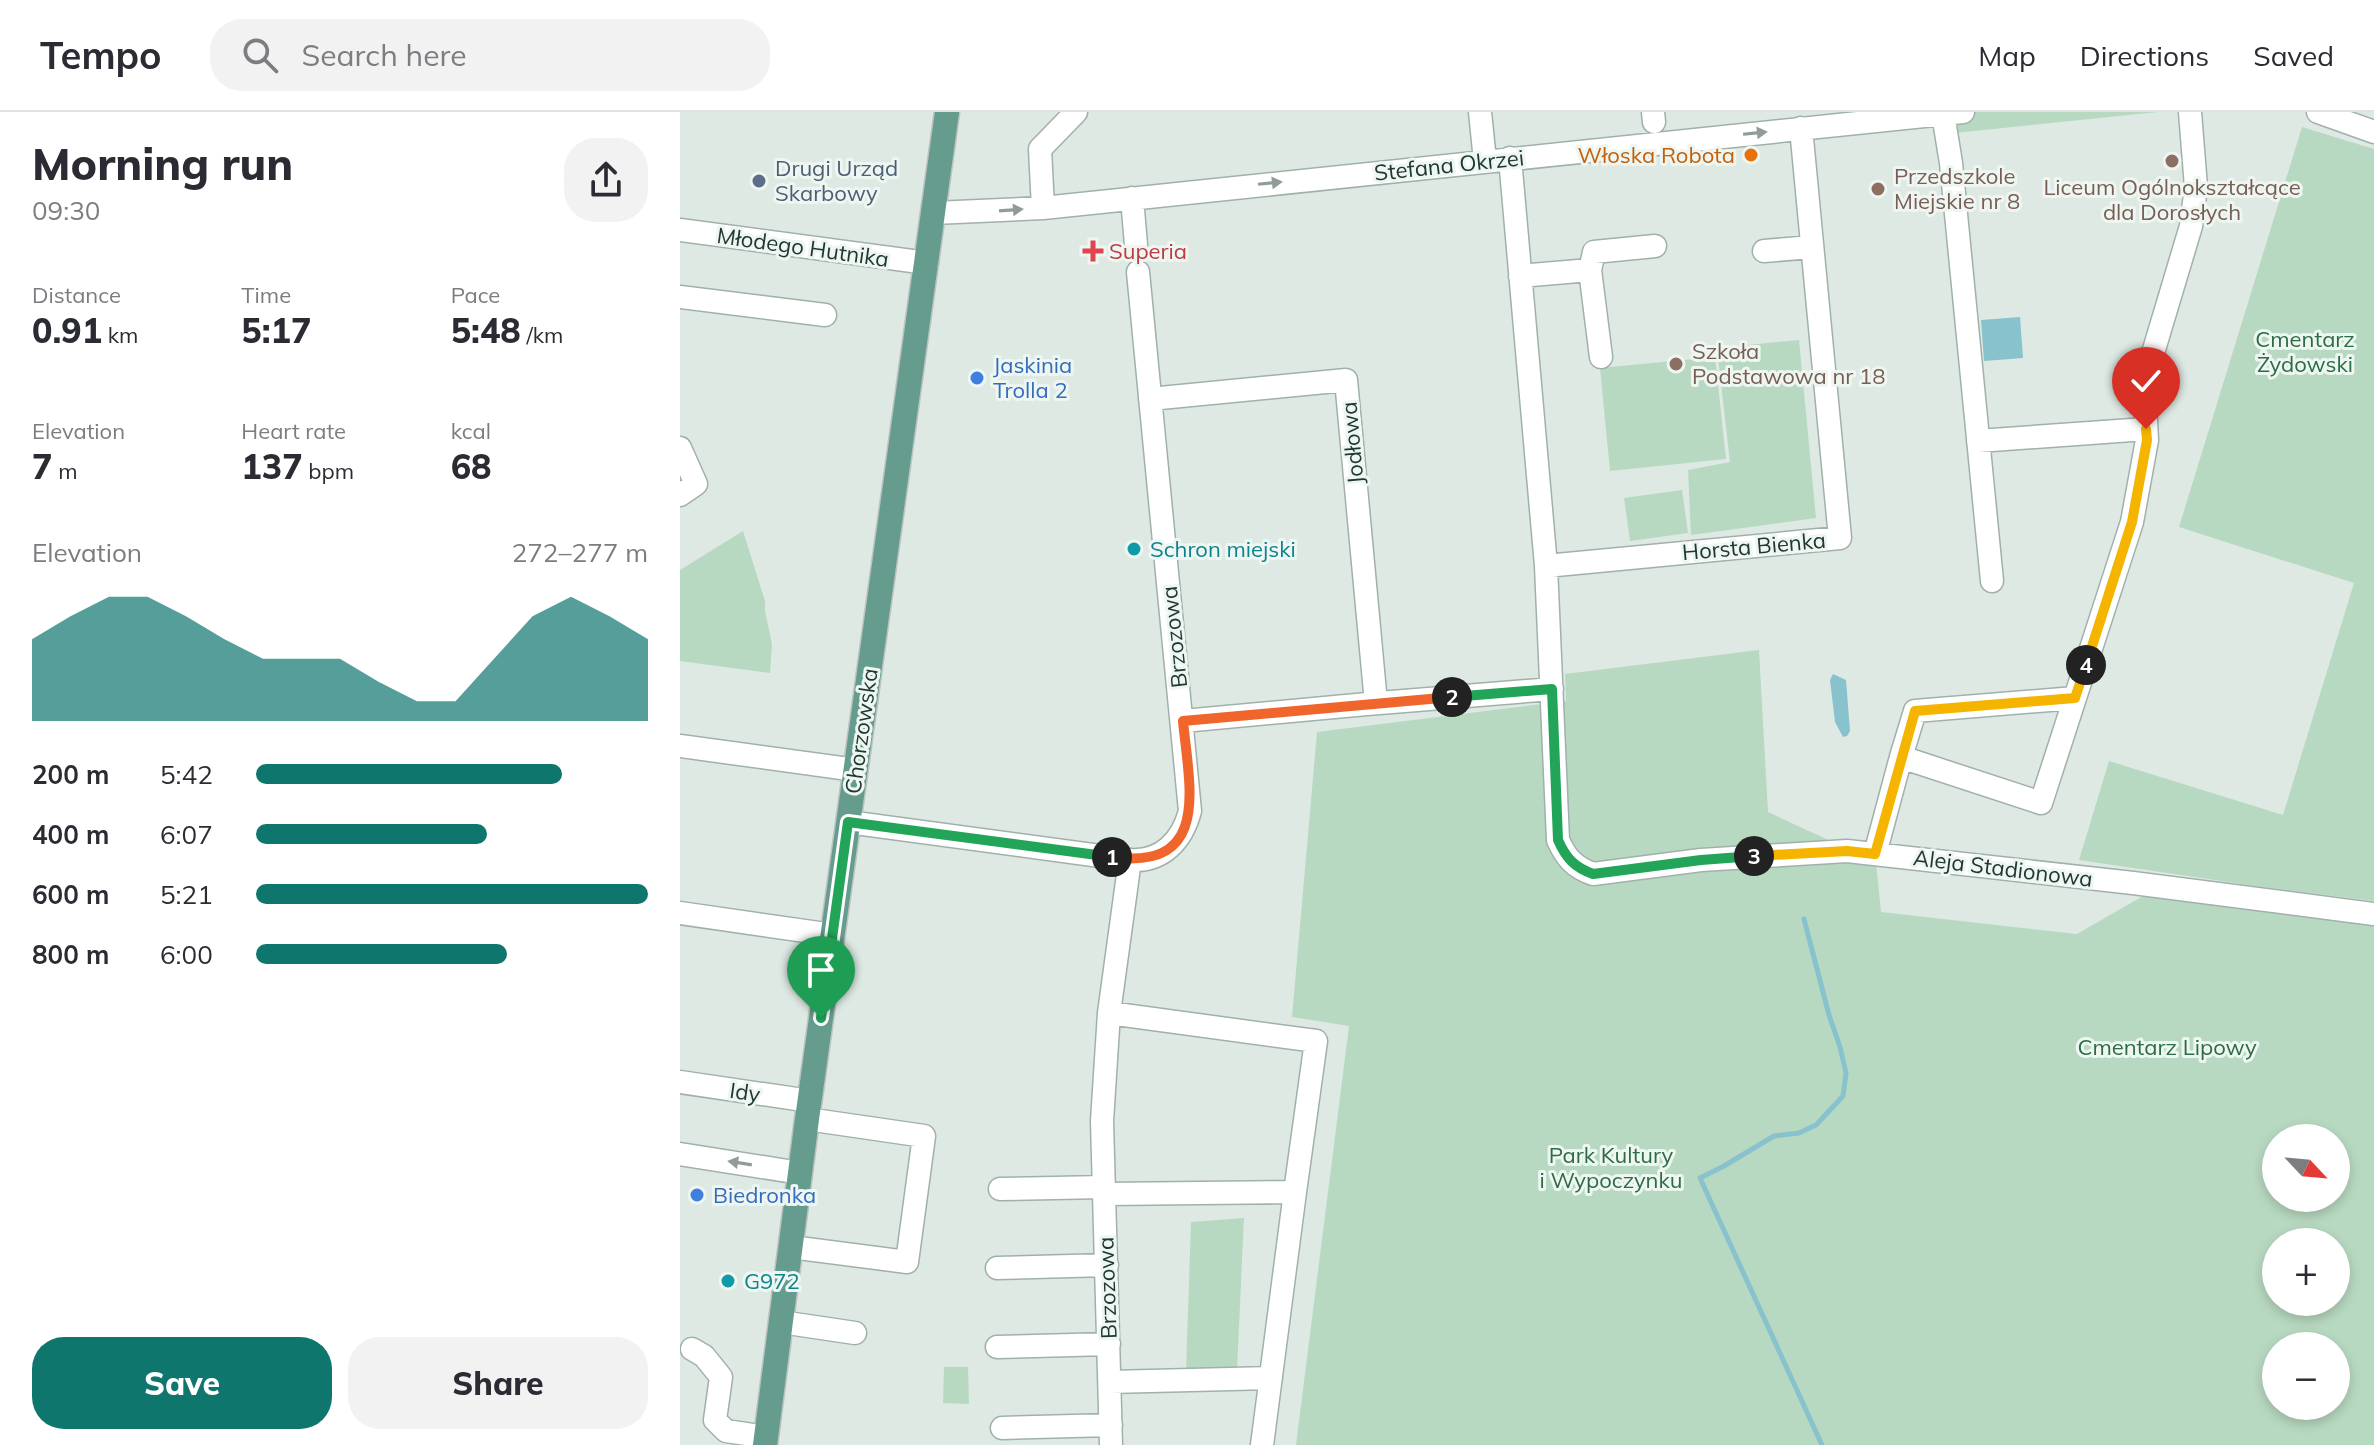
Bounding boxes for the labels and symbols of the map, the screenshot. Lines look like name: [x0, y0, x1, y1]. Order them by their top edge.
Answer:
one-way arrow: [1742, 127, 1767, 140]
place label: Włoska Robota: [1578, 141, 1735, 169]
street label: Stefana Okrzei: [1373, 143, 1525, 187]
marker: Włoska Robota: [1742, 146, 1760, 164]
marker: Liceum Ogólnokształcące dla Dorosłych: [2163, 152, 2181, 170]
place label: Drugi Urząd Skarbowy: [775, 154, 898, 207]
place label: Przedszkole Miejskie nr 8: [1894, 162, 2020, 215]
marker: Drugi Urząd Skarbowy: [750, 172, 768, 190]
place label: Liceum Ogólnokształcące dla Dorosłych: [2043, 173, 2301, 226]
one-way arrow: [1258, 177, 1283, 190]
marker: Przedszkole Miejskie nr 8: [1869, 180, 1887, 198]
one-way arrow: [999, 203, 1025, 216]
street label: Młodego Hutnika: [715, 221, 891, 273]
place label: Superia: [1109, 237, 1187, 265]
marker: Superia: [1084, 242, 1102, 260]
park label: Cmentarz Żydowski: [2255, 325, 2355, 378]
place label: Szkoła Podstawowa nr 18: [1692, 337, 1885, 390]
pin: [2112, 347, 2180, 429]
place label: Jaskinia Trolla 2: [993, 351, 1072, 404]
marker: Szkoła Podstawowa nr 18: [1667, 355, 1685, 373]
marker: Jaskinia Trolla 2: [968, 369, 986, 387]
street label: Jodłowa: [1334, 401, 1370, 485]
street label: Horsta Bienka: [1681, 526, 1827, 566]
place label: Schron miejski: [1150, 535, 1296, 563]
marker: Schron miejski: [1125, 540, 1143, 558]
street label: Brzozowa: [1155, 585, 1193, 689]
pin: 4: [2066, 645, 2106, 685]
street label: Chorzowska: [838, 666, 884, 796]
pin: 2: [1432, 677, 1472, 717]
pin: 3: [1734, 836, 1774, 876]
pin: 1: [1092, 837, 1132, 877]
street label: Aleja Stadionowa: [1912, 843, 2094, 893]
pin: [787, 936, 855, 1018]
park label: Cmentarz Lipowy: [2077, 1033, 2257, 1061]
street label: Idy: [728, 1076, 762, 1108]
north arrow: [2262, 1124, 2350, 1212]
park label: Park Kultury i Wypoczynku: [1539, 1141, 1683, 1194]
one-way arrow: [727, 1157, 752, 1169]
place label: Biedronka: [713, 1181, 816, 1209]
marker: Biedronka: [688, 1186, 706, 1204]
street label: Brzozowa: [1091, 1236, 1123, 1340]
place label: G972: [744, 1267, 800, 1295]
marker: G972: [719, 1272, 737, 1290]

